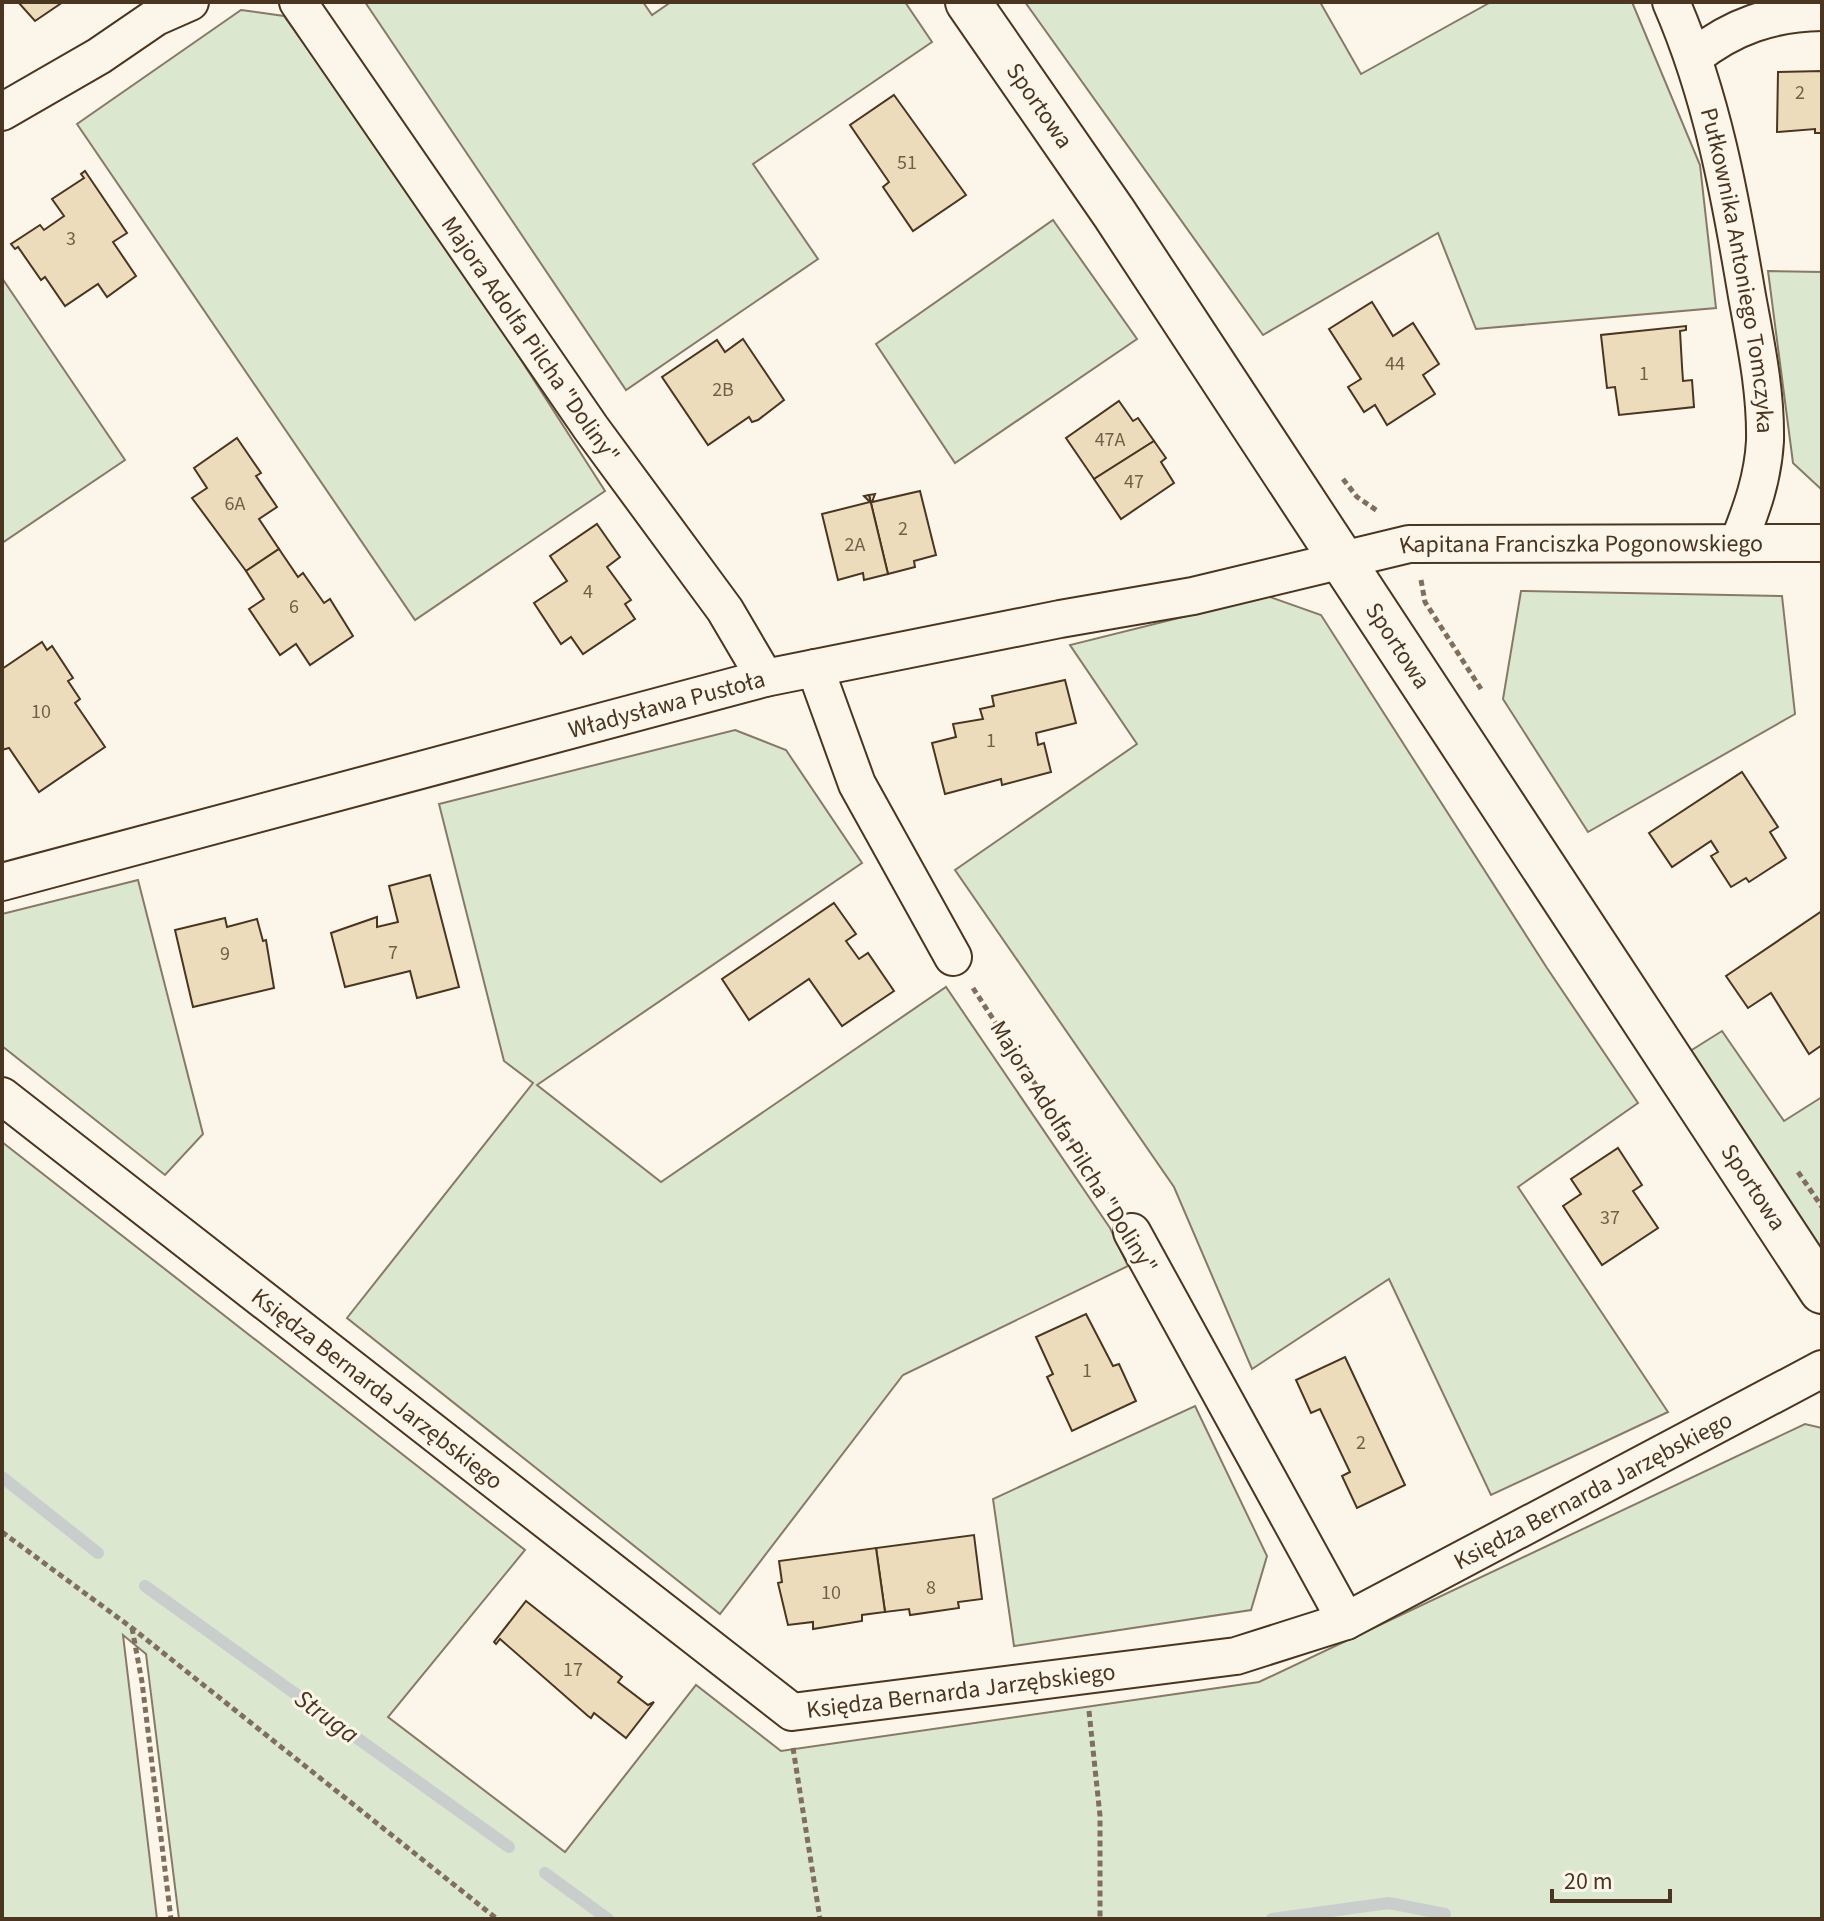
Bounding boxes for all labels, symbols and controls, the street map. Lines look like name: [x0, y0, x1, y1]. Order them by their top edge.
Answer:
street label: Sportowa: [997, 56, 1081, 156]
house number: 2: [1795, 79, 1805, 107]
street label: Pułkownika Antoniego Tomczyka: [1691, 104, 1782, 434]
house number: 51: [897, 149, 917, 177]
street label: Majora Adolfa Pilcha "Doliny": [432, 209, 628, 471]
house number: 3: [66, 225, 76, 253]
house number: 44: [1385, 350, 1405, 378]
house number: 1: [1639, 360, 1649, 388]
house number: 2B: [712, 376, 734, 404]
house number: 47A: [1095, 426, 1126, 454]
house number: 47: [1124, 468, 1144, 496]
house number: 6A: [225, 490, 246, 518]
house number: 2: [898, 515, 908, 543]
street label: Kapitana Franciszka Pogonowskiego: [1396, 526, 1763, 564]
house number: 2A: [845, 531, 866, 559]
house number: 4: [583, 578, 593, 606]
house number: 6: [289, 593, 299, 621]
street label: Sportowa: [1356, 595, 1439, 696]
street label: Władysława Pustoła: [565, 662, 769, 748]
house number: 10: [31, 698, 51, 726]
house number: 1: [986, 727, 996, 755]
house number: 7: [388, 939, 398, 967]
house number: 9: [220, 940, 230, 968]
street label: Majora Adolfa Pilcha "Doliny": [981, 1014, 1166, 1281]
street label: Sportowa: [1712, 1137, 1795, 1238]
house number: 37: [1600, 1204, 1620, 1232]
street label: Księdza Bernarda Jarzębskiego: [244, 1280, 510, 1498]
house number: 1: [1082, 1357, 1092, 1385]
street label: Księdza Bernarda Jarzębskiego: [1447, 1403, 1739, 1579]
house number: 2: [1356, 1429, 1366, 1457]
house number: 8: [926, 1574, 936, 1602]
house number: 10: [821, 1579, 841, 1607]
street label: Księdza Bernarda Jarzębskiego: [805, 1654, 1117, 1728]
house number: 17: [563, 1656, 583, 1684]
water label: Struga: [287, 1680, 367, 1752]
scale bar: [1552, 1853, 1670, 1903]
text: 20 m: [1564, 1864, 1613, 1899]

